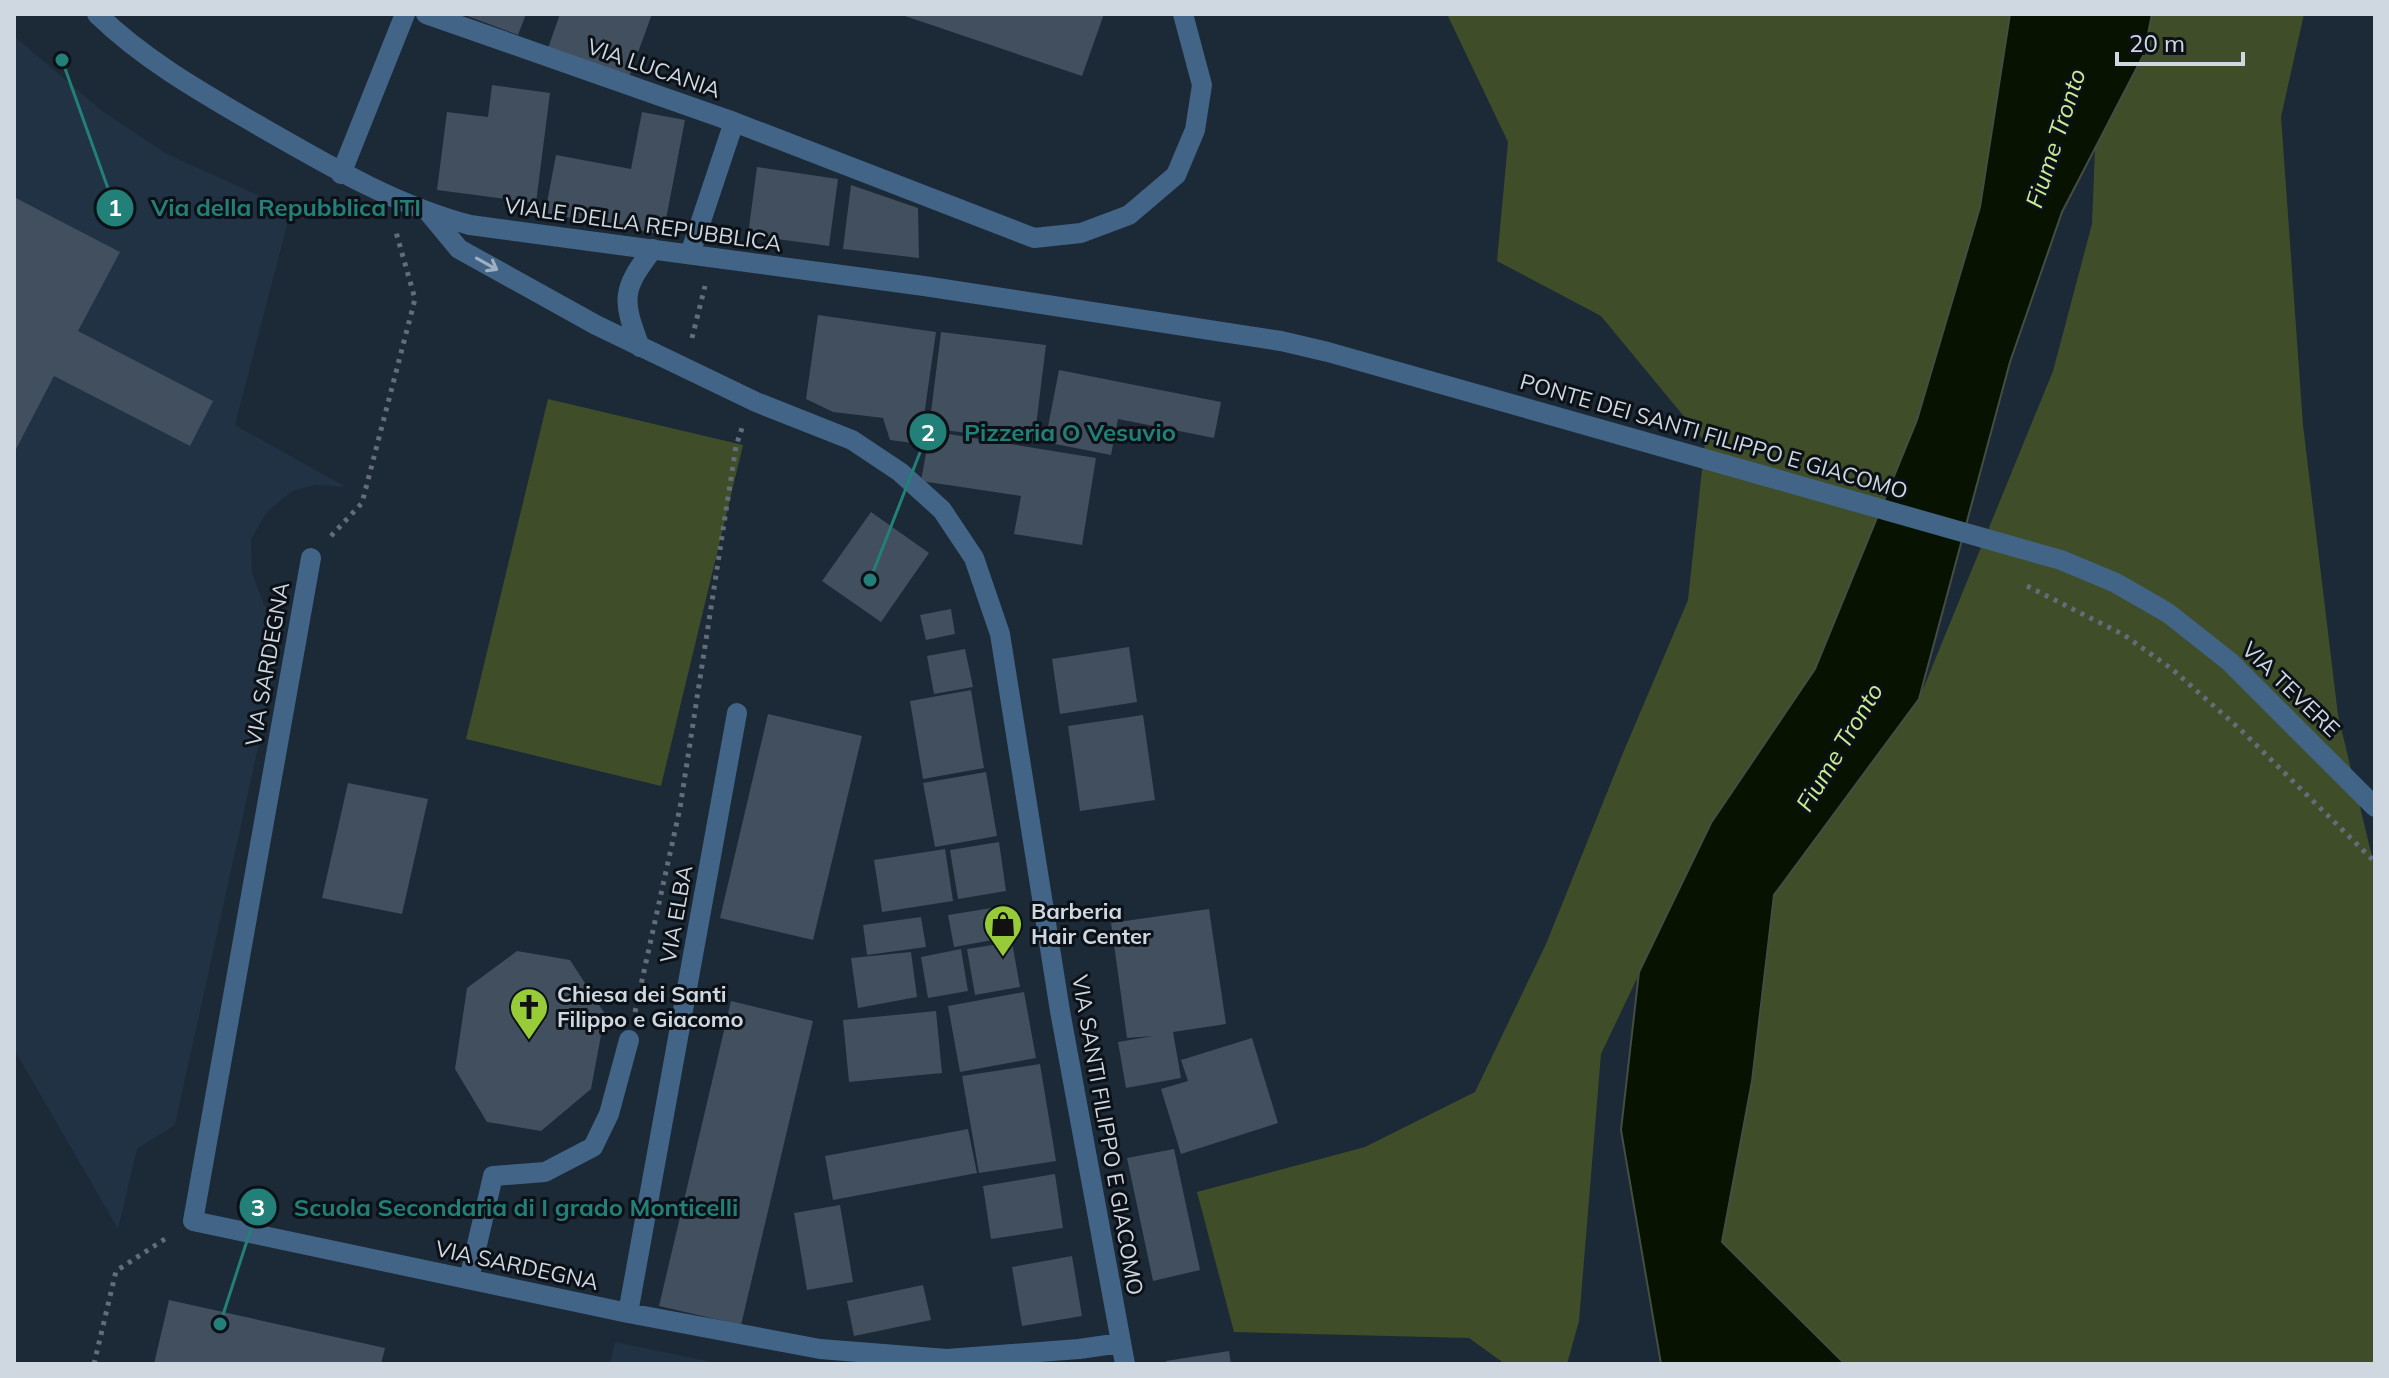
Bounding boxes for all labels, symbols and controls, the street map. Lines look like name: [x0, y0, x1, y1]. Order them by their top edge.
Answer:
scale bar: [2117, 16, 2243, 66]
text: 20 m: [2129, 28, 2185, 58]
street label: VIA LUCANIA: [583, 32, 725, 104]
water label: Fiume Tronto: [2018, 65, 2092, 211]
callout: Via della Repubblica ITI: [95, 184, 438, 232]
street label: VIALE DELLA REPUBBLICA: [503, 191, 783, 257]
text: 1: [108, 192, 122, 222]
text: Via della Repubblica ITI: [150, 192, 421, 222]
one-way arrow: [475, 257, 499, 273]
street label: PONTE DEI SANTI FILIPPO E GIACOMO: [1517, 367, 1911, 505]
callout: Pizzeria O Vesuvio: [908, 408, 1192, 456]
text: 2: [921, 417, 935, 447]
text: Pizzeria O Vesuvio: [964, 417, 1176, 447]
street label: VIA SARDEGNA: [239, 580, 295, 748]
street label: VIA TEVERE: [2236, 635, 2346, 743]
water label: Fiume Tronto: [1789, 677, 1889, 817]
street label: VIA ELBA: [654, 863, 698, 965]
place label: Barberia Hair Center: [1031, 897, 1151, 950]
shop icon: Barberia Hair Center: [982, 903, 1024, 958]
street label: VIA SANTI FILIPPO E GIACOMO: [1066, 973, 1150, 1297]
place label: Chiesa dei Santi Filippo e Giacomo: [557, 980, 744, 1033]
church icon: Chiesa dei Santi Filippo e Giacomo: [508, 986, 550, 1041]
callout: Scuola Secondaria di I grado Monticelli: [238, 1183, 754, 1231]
text: 3: [251, 1192, 265, 1222]
text: Scuola Secondaria di I grado Monticelli: [294, 1192, 738, 1222]
street label: VIA SARDEGNA: [433, 1234, 601, 1296]

